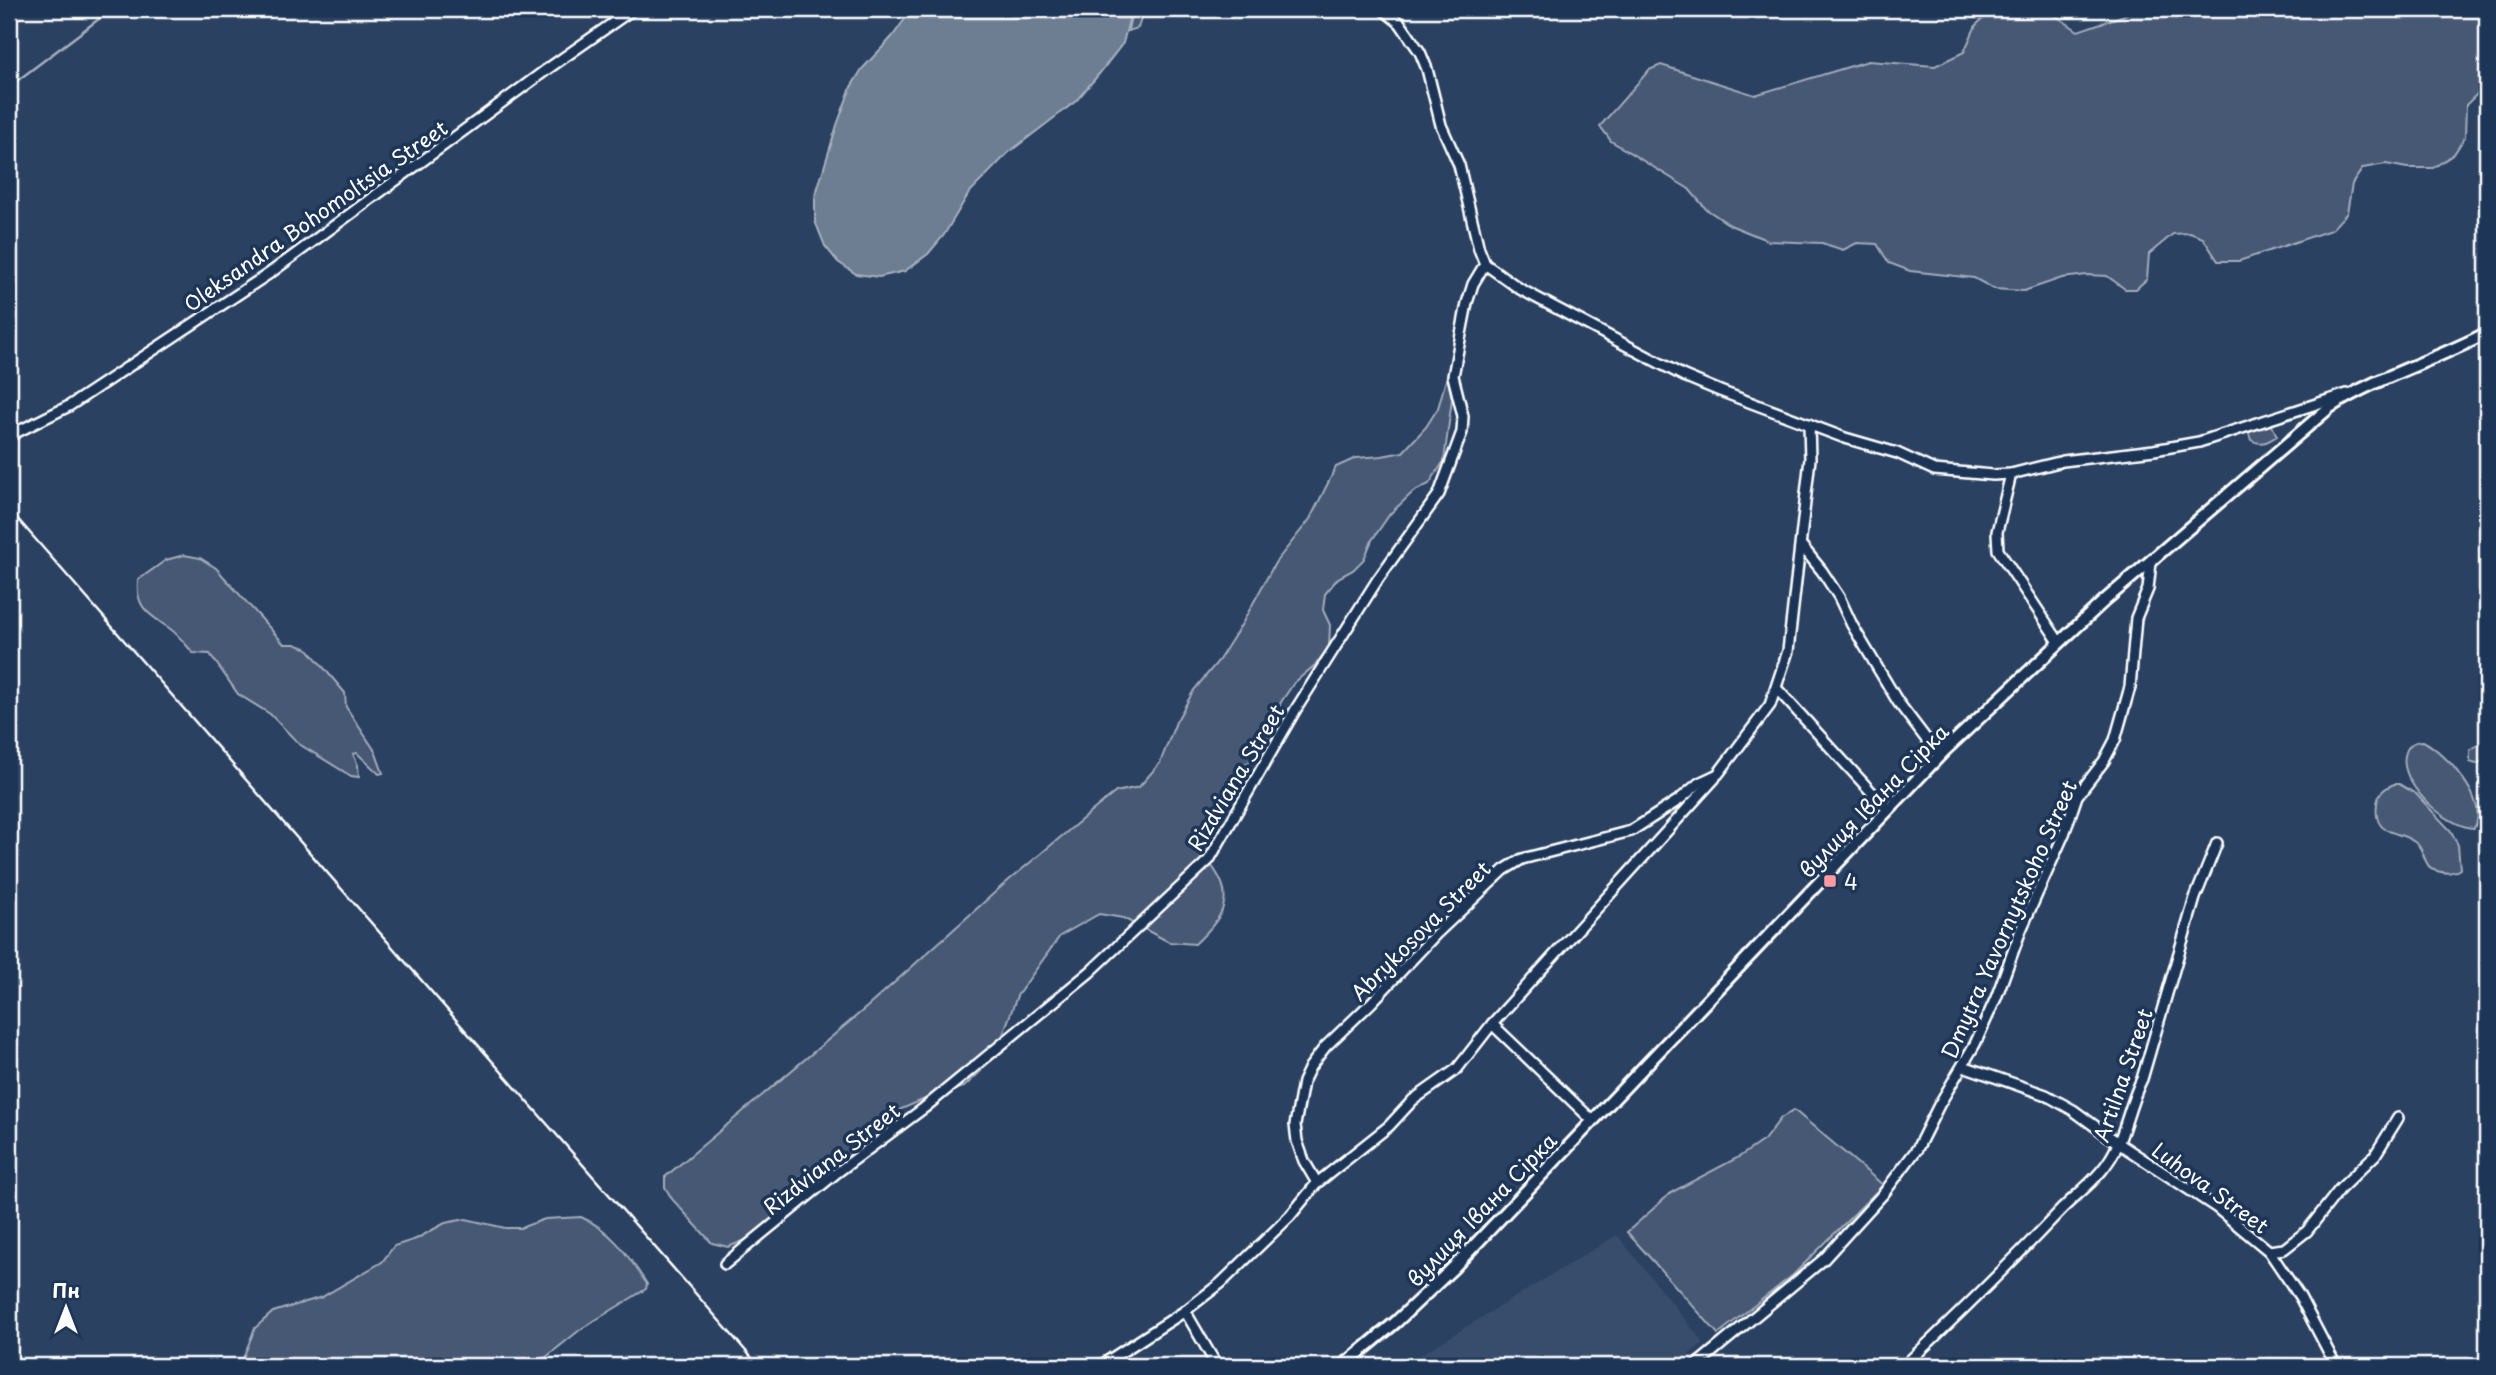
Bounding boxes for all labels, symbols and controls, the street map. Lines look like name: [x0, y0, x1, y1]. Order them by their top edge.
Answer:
street label: Oleksandra Bohomoltsia Street: [176, 111, 454, 319]
street label: Rizdviana Street: [1178, 698, 1292, 856]
street label: вулиця Івана Сірка: [1791, 716, 1955, 884]
street label: Dmytra Yavornytskoho Street: [1932, 774, 2084, 1064]
street label: Abrykosova Street: [1343, 853, 1497, 1007]
place label: 4: [1844, 865, 1858, 897]
marker: 4: [1822, 873, 1838, 889]
street label: Artilna Street: [2084, 1004, 2160, 1146]
street label: Rizdviana Street: [756, 1094, 906, 1222]
street label: вулиця Івана Сірка: [1399, 1125, 1563, 1293]
street label: Luhova Street: [2146, 1134, 2276, 1240]
north arrow: [32, 1274, 102, 1344]
text: Пн: [52, 1276, 80, 1304]

